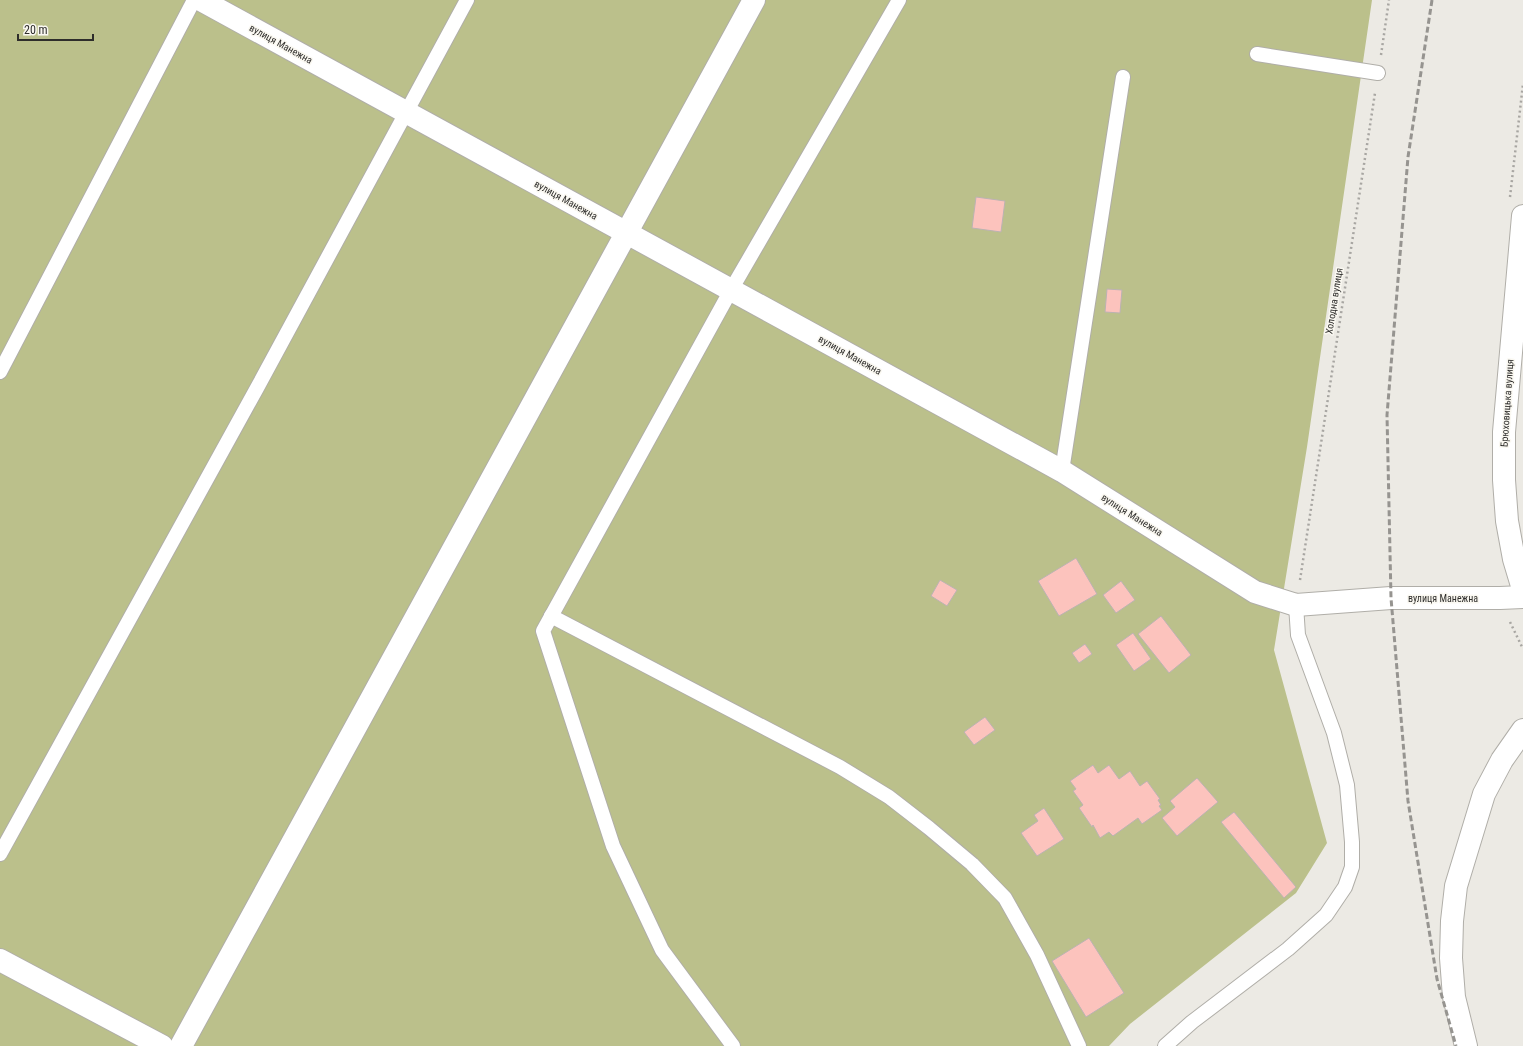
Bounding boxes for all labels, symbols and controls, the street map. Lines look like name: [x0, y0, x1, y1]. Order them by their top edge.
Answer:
scale bar: [18, 16, 93, 42]
street label: вулиця Манежна: [248, 22, 315, 66]
text: 20 m: [24, 23, 48, 37]
street label: вулиця Манежна: [533, 178, 600, 222]
street label: Холодна вулиця: [1323, 267, 1345, 335]
street label: вулиця Манежна: [817, 333, 884, 377]
street label: Брюховицька вулиця: [1498, 359, 1516, 447]
street label: вулиця Манежна: [1099, 492, 1165, 538]
street label: вулиця Манежна: [1408, 593, 1478, 604]

